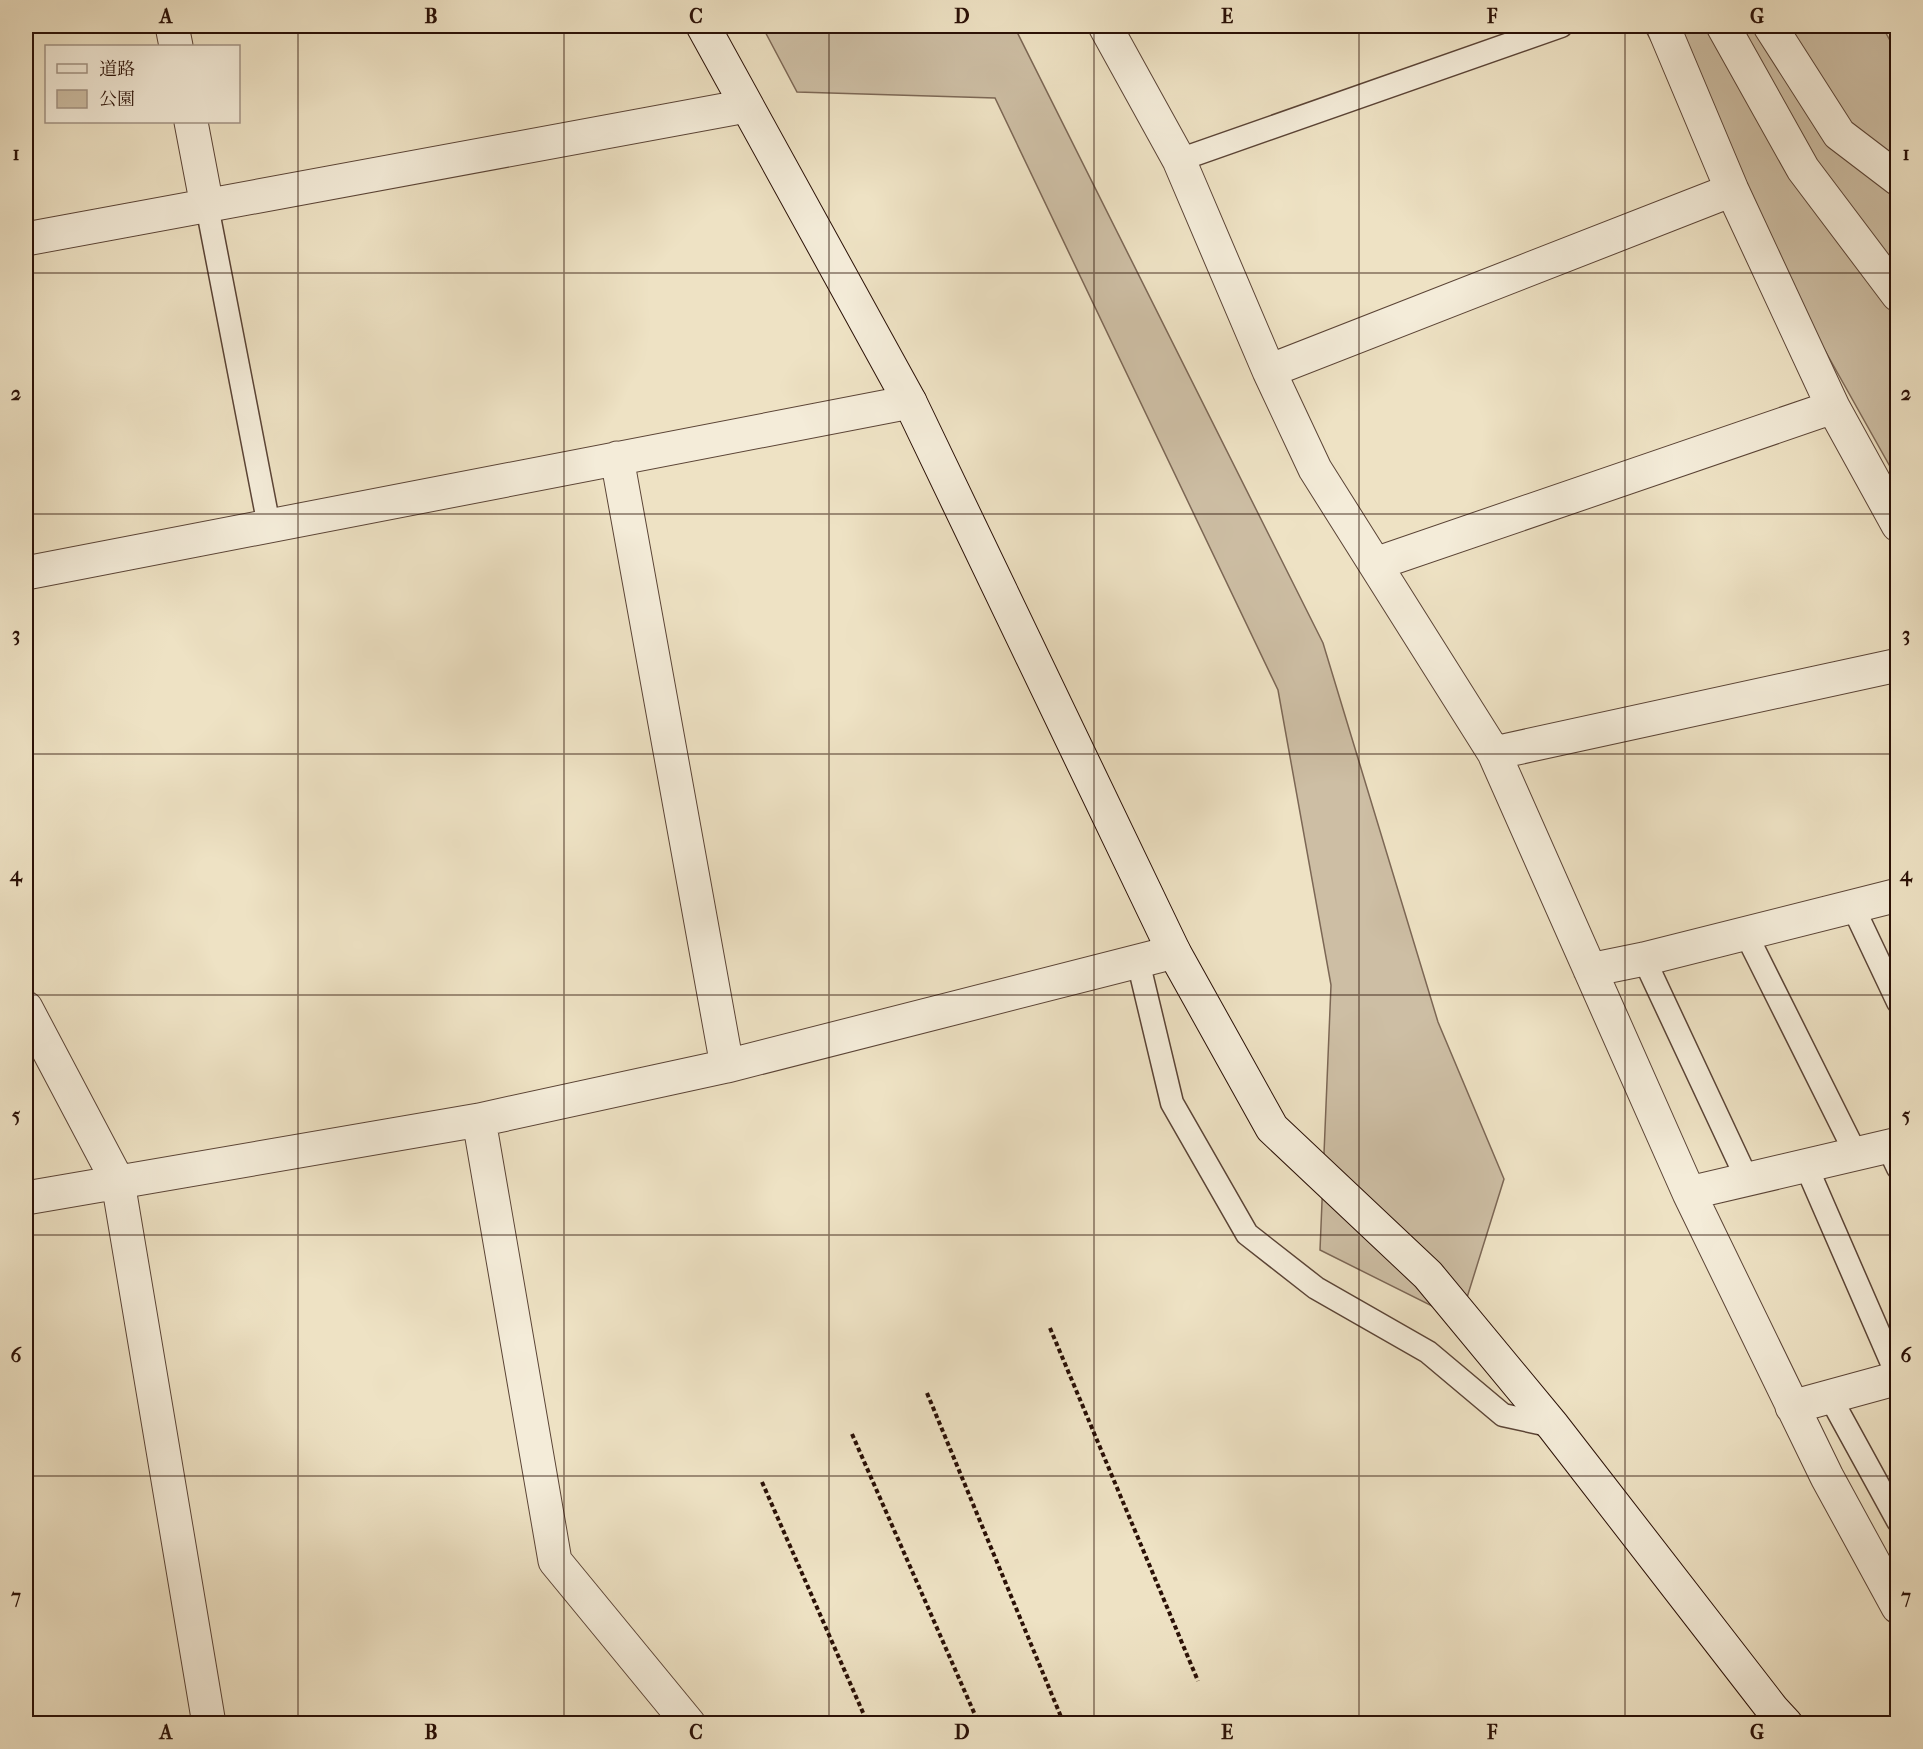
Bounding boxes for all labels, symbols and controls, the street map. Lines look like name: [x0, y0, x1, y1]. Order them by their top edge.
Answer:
text: A: [158, 5, 174, 28]
text: B: [424, 5, 438, 28]
text: C: [689, 5, 703, 28]
text: D: [954, 5, 970, 28]
text: E: [1221, 5, 1233, 28]
text: F: [1486, 5, 1498, 28]
text: G: [1750, 5, 1764, 28]
legend: [45, 45, 240, 123]
text: 道路: [99, 59, 135, 80]
text: 公園: [99, 89, 135, 110]
text: 1: [12, 142, 20, 165]
text: 1: [1902, 142, 1910, 165]
text: 2: [11, 382, 21, 405]
text: 2: [1901, 382, 1911, 405]
text: 3: [12, 623, 20, 646]
text: 3: [1902, 623, 1910, 646]
text: 4: [9, 863, 23, 887]
text: 4: [1899, 863, 1913, 887]
text: 5: [12, 1104, 21, 1127]
text: 5: [1902, 1104, 1911, 1127]
text: 6: [11, 1344, 23, 1367]
text: 6: [1901, 1344, 1913, 1367]
text: 7: [10, 1585, 21, 1608]
text: 7: [1900, 1585, 1911, 1608]
text: A: [158, 1721, 174, 1744]
text: B: [424, 1721, 438, 1744]
text: C: [689, 1721, 703, 1744]
text: D: [954, 1721, 970, 1744]
text: E: [1221, 1721, 1233, 1744]
text: F: [1486, 1721, 1498, 1744]
text: G: [1750, 1721, 1764, 1744]

